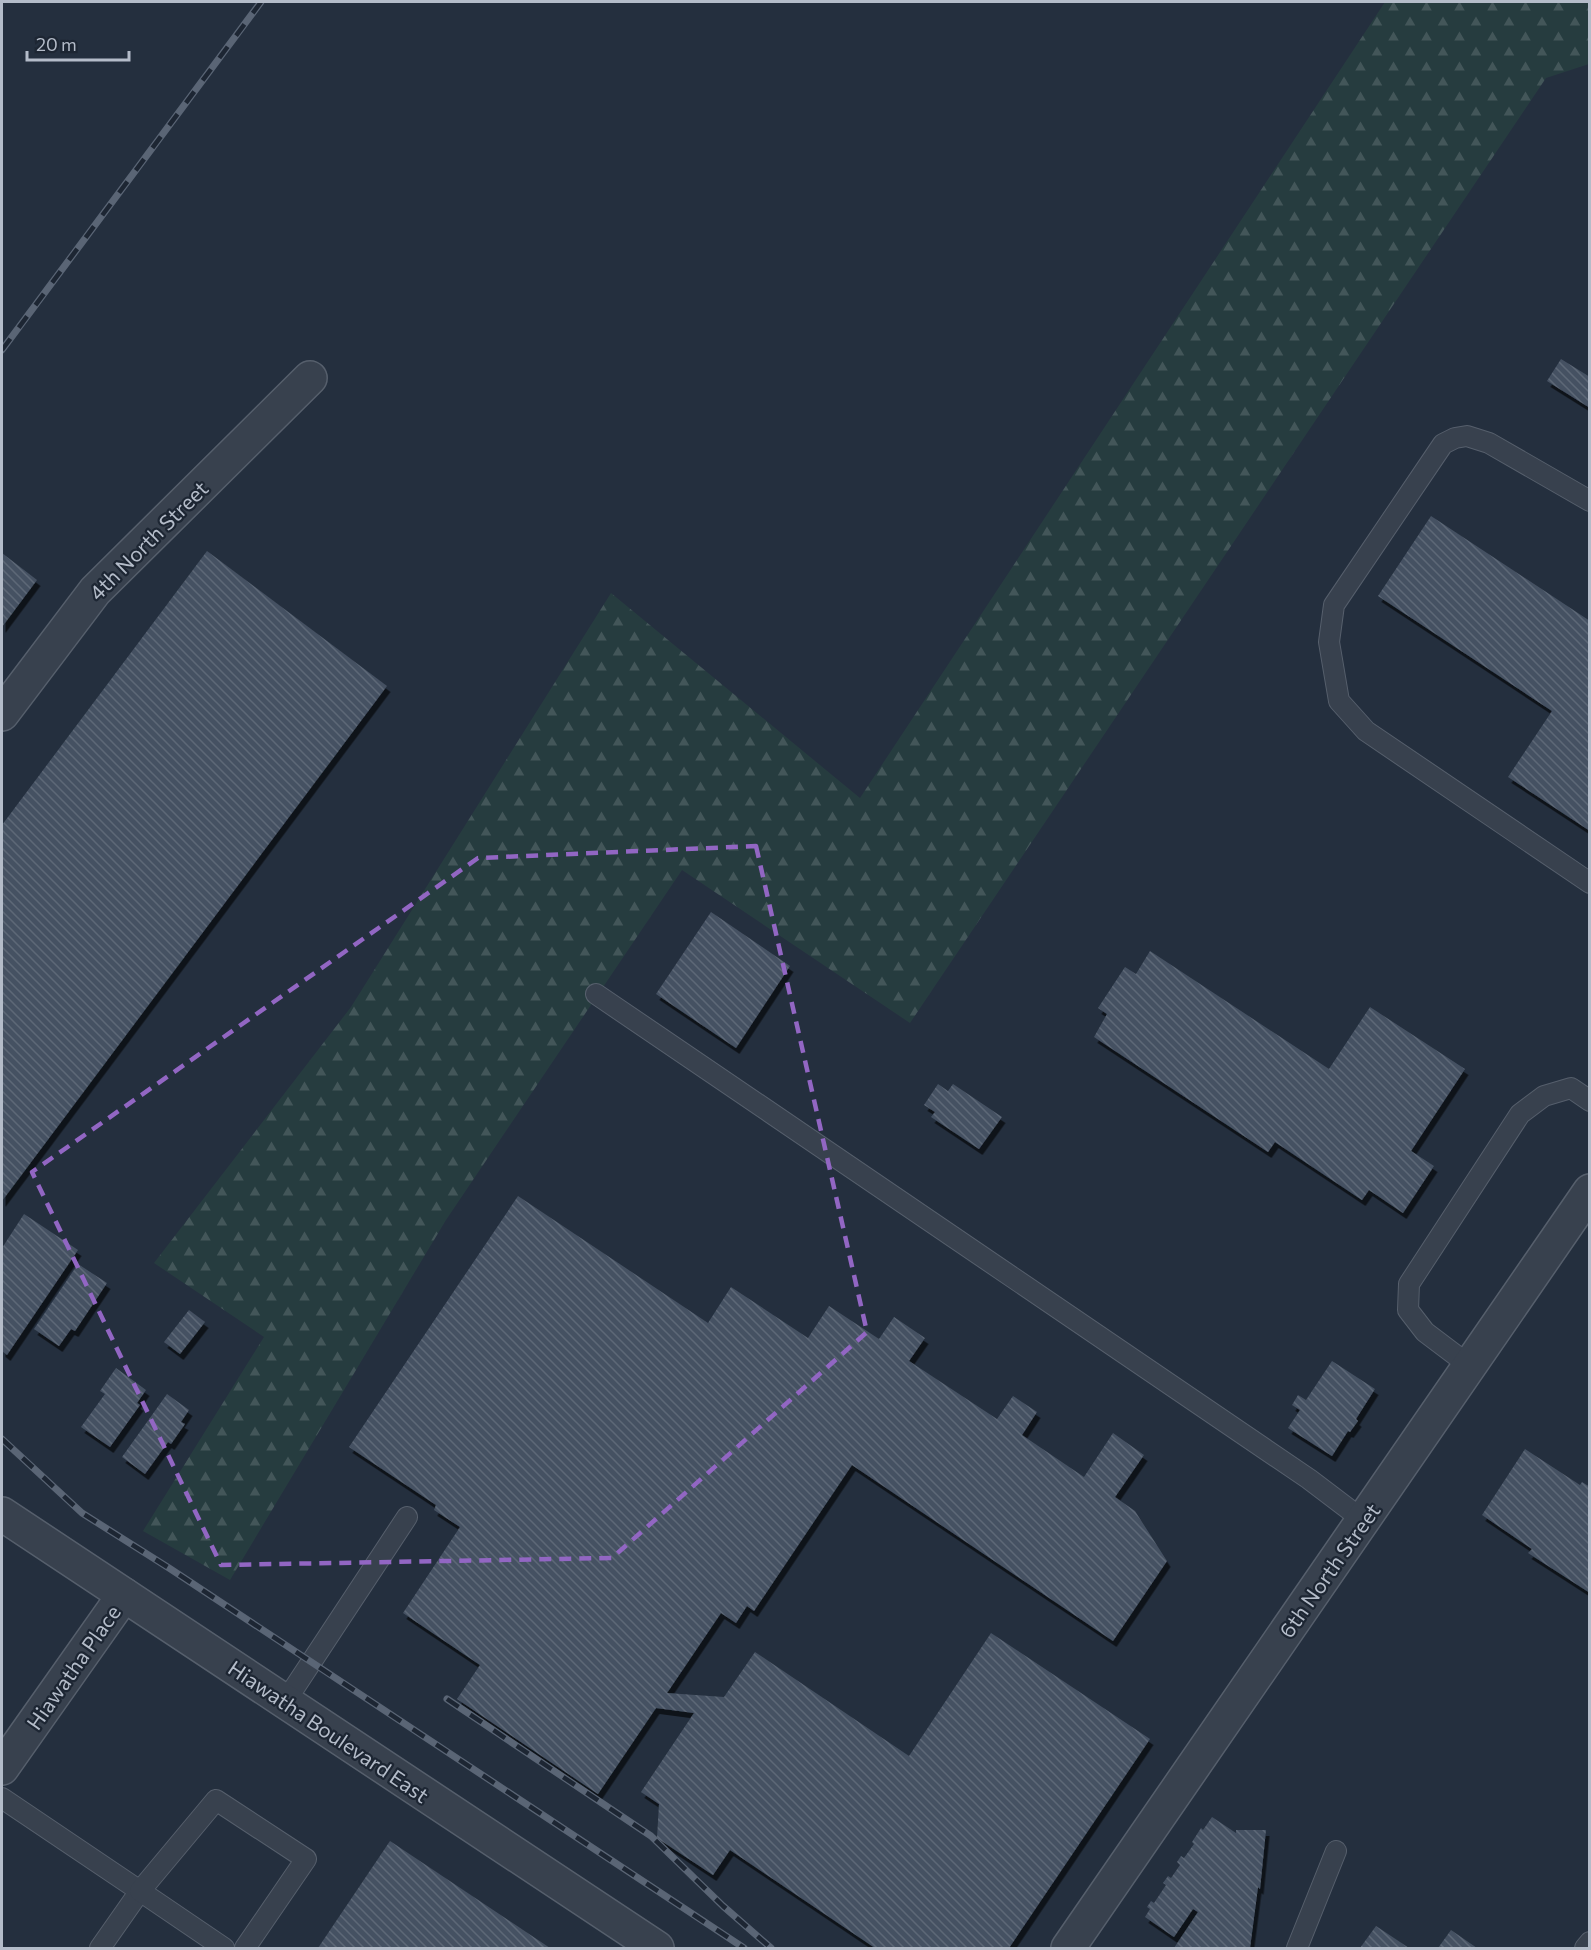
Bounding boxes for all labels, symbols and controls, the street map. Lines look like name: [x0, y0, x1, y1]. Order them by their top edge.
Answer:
scale bar: [27, 24, 129, 62]
text: 20 m: [36, 33, 77, 55]
street label: 4th North Street: [83, 475, 213, 605]
street label: 6th North Street: [1273, 1498, 1385, 1642]
street label: Hiawatha Place: [21, 1600, 125, 1734]
street label: Hiawatha Boulevard East: [224, 1655, 434, 1807]

